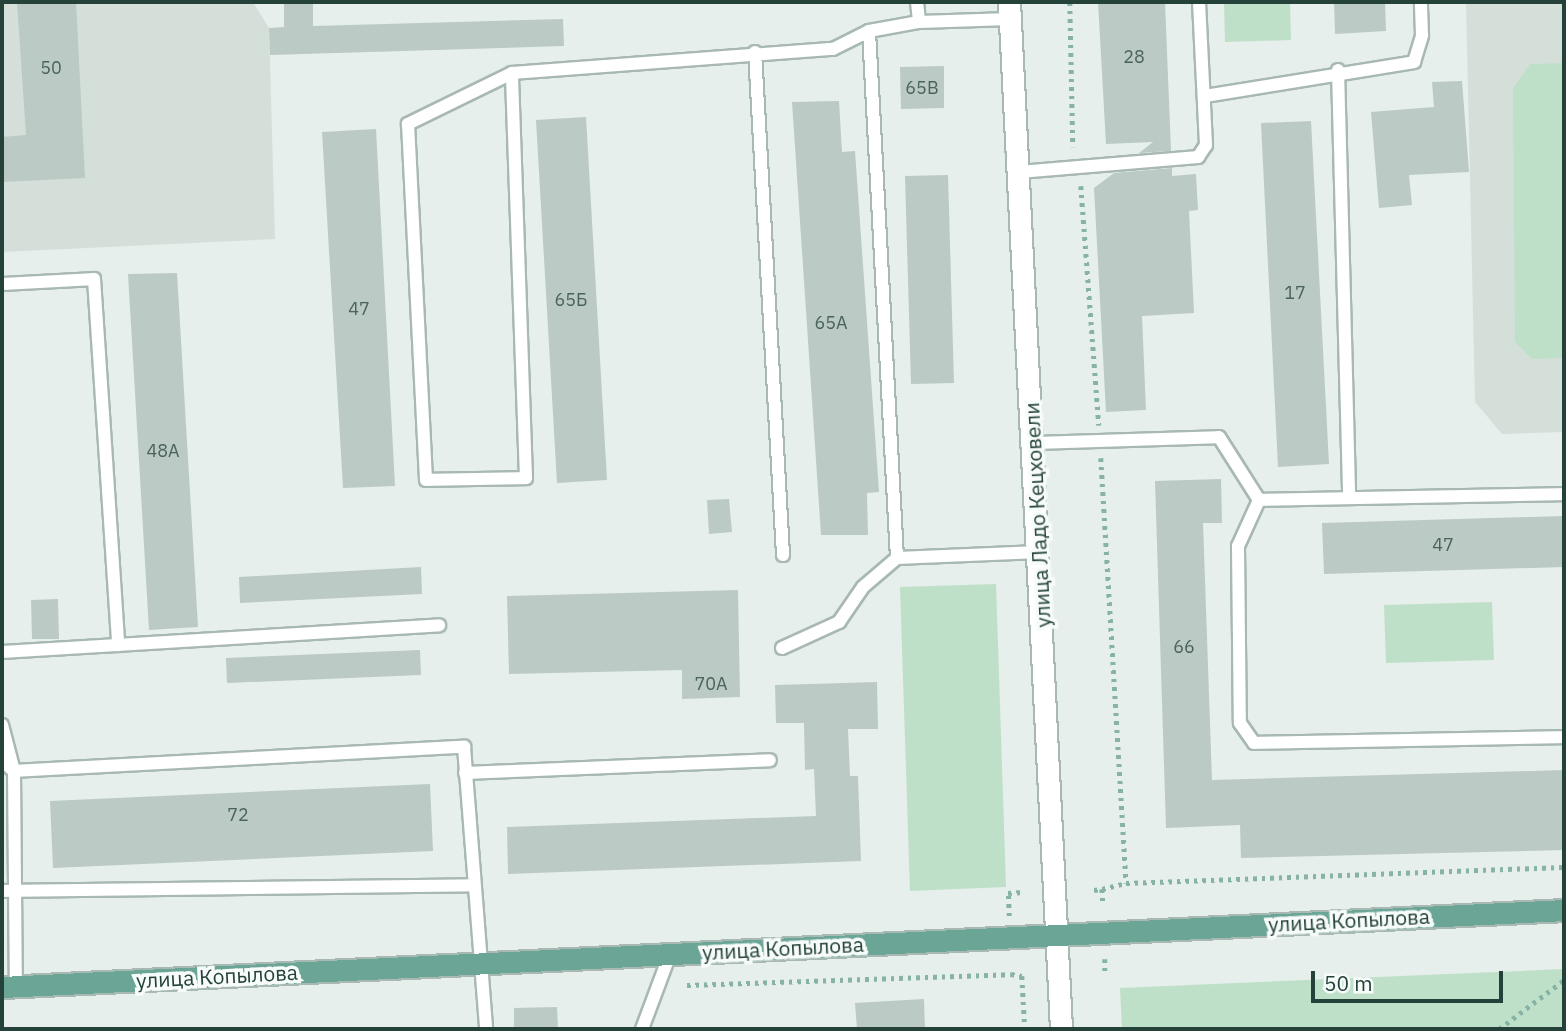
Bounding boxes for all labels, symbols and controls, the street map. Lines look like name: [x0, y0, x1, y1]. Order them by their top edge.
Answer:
house number: 28: [1123, 46, 1145, 68]
house number: 50: [40, 57, 62, 79]
house number: 65В: [905, 77, 939, 99]
house number: 17: [1284, 282, 1306, 304]
house number: 65Б: [554, 289, 588, 311]
house number: 47: [348, 298, 370, 320]
house number: 65А: [814, 312, 848, 334]
street label: улица Ладо Кецховели: [1019, 402, 1055, 628]
house number: 48А: [146, 440, 180, 462]
house number: 47: [1432, 534, 1454, 556]
house number: 66: [1173, 636, 1195, 658]
house number: 70А: [694, 673, 728, 695]
house number: 72: [227, 804, 249, 826]
street label: улица Копылова: [1267, 903, 1431, 937]
street label: улица Копылова: [701, 931, 865, 965]
scale bar: [1314, 958, 1506, 1002]
street label: улица Копылова: [135, 959, 299, 993]
text: 50 m: [1324, 969, 1373, 997]

